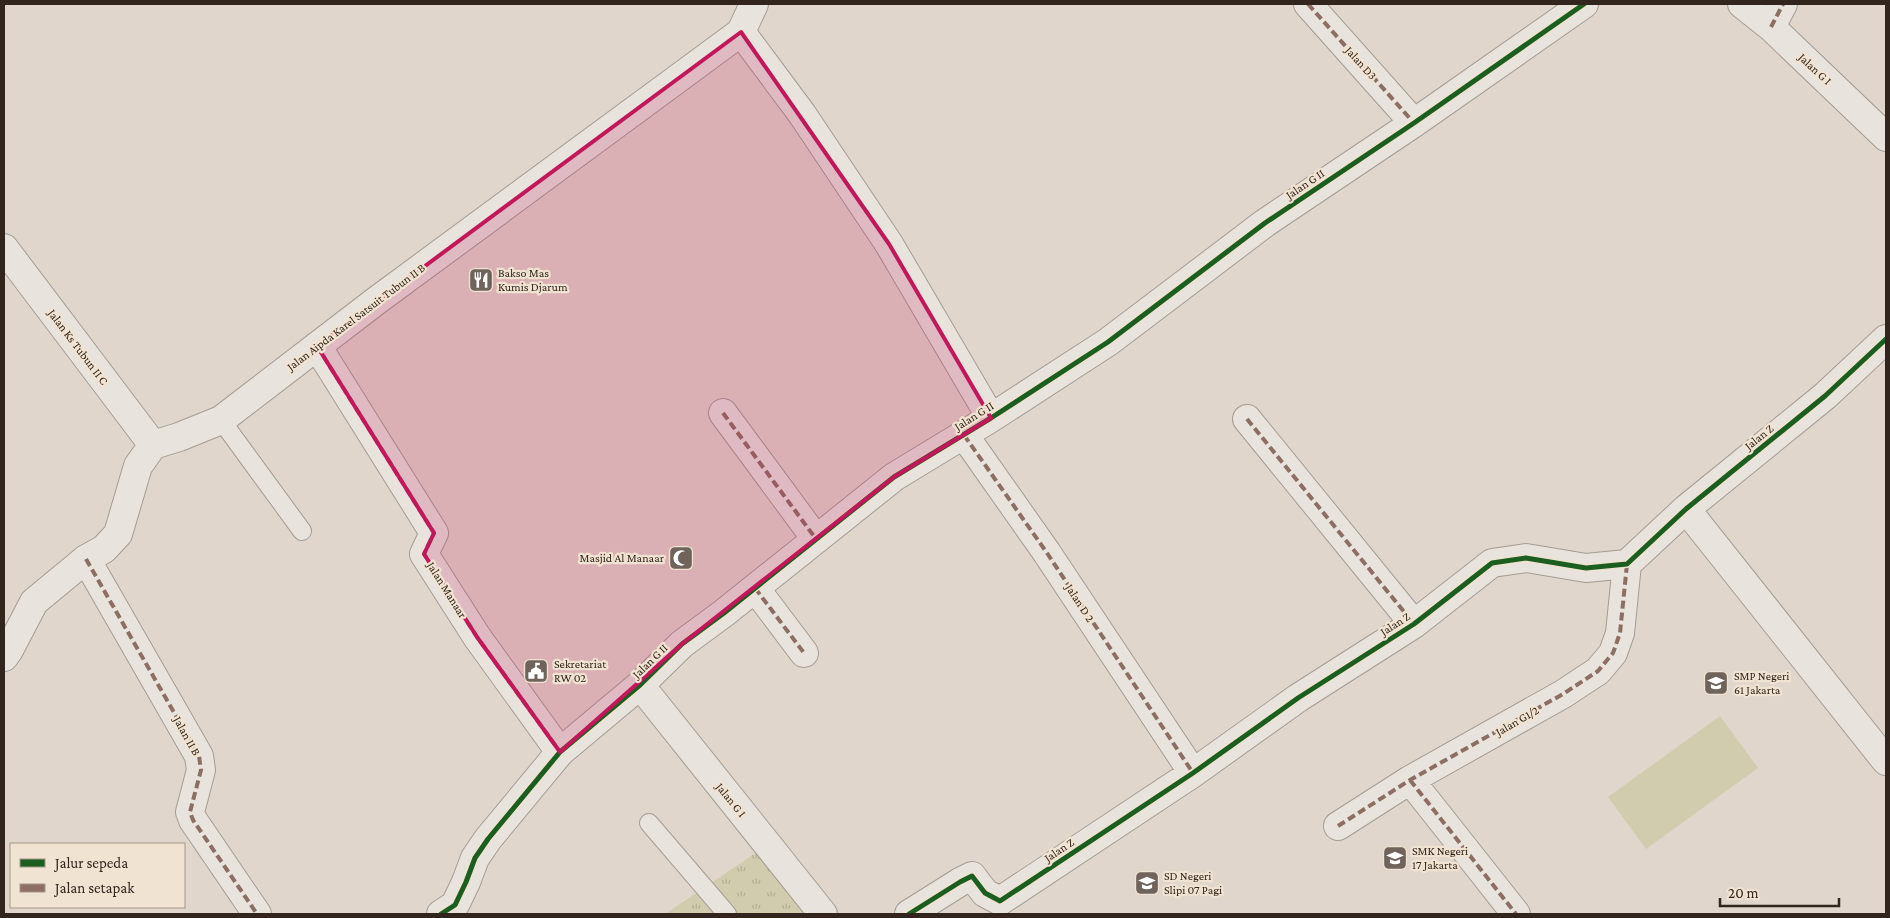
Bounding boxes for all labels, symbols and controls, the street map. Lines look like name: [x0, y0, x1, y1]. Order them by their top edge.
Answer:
street label: Jalan D3: [1342, 43, 1380, 83]
street label: Jalan G I: [1795, 50, 1835, 88]
street label: Jalan G II: [1282, 166, 1327, 203]
street label: Jalan Aipda Karel Satsuit Tubun II B: [283, 260, 428, 374]
place label: Bakso Mas Kumis Djarum: [498, 266, 568, 294]
restaurant icon: Bakso Mas Kumis Djarum: [468, 267, 494, 293]
street label: Jalan Ks Tubun II C: [44, 306, 111, 388]
street label: Jalan G II: [951, 398, 997, 434]
street label: Jalan Z: [1741, 421, 1776, 453]
mosque icon: Masjid Al Manaar: [668, 545, 694, 571]
place label: Masjid Al Manaar: [580, 551, 665, 565]
street label: Jalan Manaar: [424, 558, 470, 621]
street label: Jalan D 2: [1062, 581, 1098, 625]
street label: Jalan Z: [1377, 609, 1413, 639]
street label: Jalan G II: [629, 641, 671, 682]
place label: Sekretariat RW 02: [554, 657, 607, 685]
public building icon: Sekretariat RW 02: [523, 658, 549, 684]
place label: SMP Negeri 61 Jakarta: [1734, 669, 1789, 697]
school or university icon: SMP Negeri 61 Jakarta: [1703, 670, 1729, 696]
street label: Jalan G1/2: [1492, 703, 1541, 739]
street label: Jalan II B: [170, 713, 204, 758]
street label: Jalan G I: [712, 779, 749, 820]
street label: Jalan Z: [1041, 835, 1076, 866]
legend: [10, 843, 185, 908]
place label: SMK Negeri 17 Jakarta: [1412, 844, 1468, 872]
school or university icon: SMK Negeri 17 Jakarta: [1382, 845, 1408, 871]
text: Jalur sepeda: [53, 855, 128, 872]
place label: SD Negeri Slipi 07 Pagi: [1164, 869, 1222, 897]
school or university icon: SD Negeri Slipi 07 Pagi: [1134, 870, 1160, 896]
scale bar: [1720, 876, 1839, 908]
text: Jalan setapak: [53, 880, 135, 897]
text: 20 m: [1728, 885, 1759, 901]

